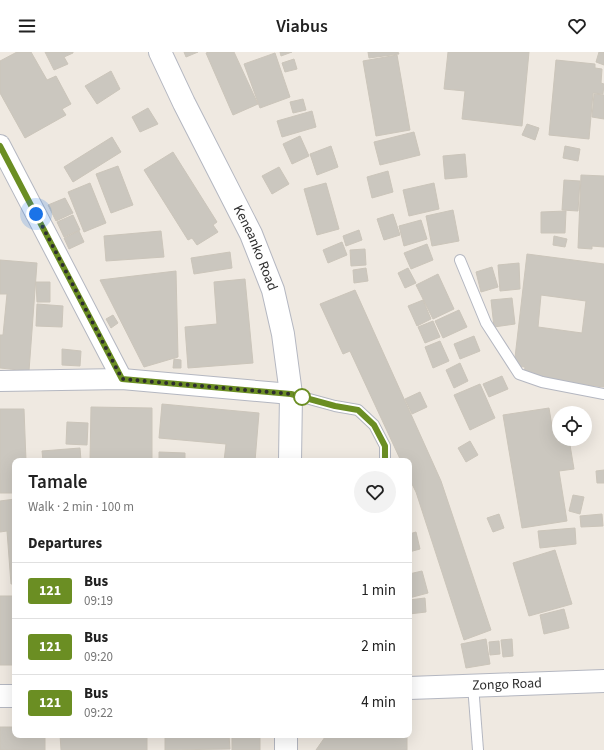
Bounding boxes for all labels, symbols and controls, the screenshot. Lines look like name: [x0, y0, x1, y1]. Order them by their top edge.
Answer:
text: Viabus: [276, 14, 328, 39]
icon: menu: [16, 15, 38, 37]
icon: heart: [566, 15, 588, 37]
street label: Keneanko Road: [228, 202, 282, 294]
your location: [26, 204, 46, 224]
unlabelled marker: [293, 388, 311, 406]
map controls: [552, 406, 592, 446]
button: locate: [552, 406, 592, 446]
text: Tamale: [28, 469, 88, 496]
button: heart: [354, 471, 396, 513]
text: Walk · 2 min · 100 m: [28, 498, 134, 516]
text: Departures: [28, 533, 102, 554]
text: Bus: [84, 571, 108, 592]
text: 1 min: [361, 580, 396, 601]
text: 121: [39, 581, 61, 601]
text: 09:19: [84, 592, 113, 610]
text: Bus: [84, 627, 108, 648]
text: 2 min: [361, 636, 396, 657]
text: 121: [39, 637, 61, 657]
text: 09:20: [84, 648, 113, 666]
street label: Zongo Road: [472, 673, 542, 696]
text: Bus: [84, 683, 108, 704]
text: 4 min: [361, 692, 396, 713]
text: 121: [39, 693, 61, 713]
text: 09:22: [84, 704, 113, 722]

